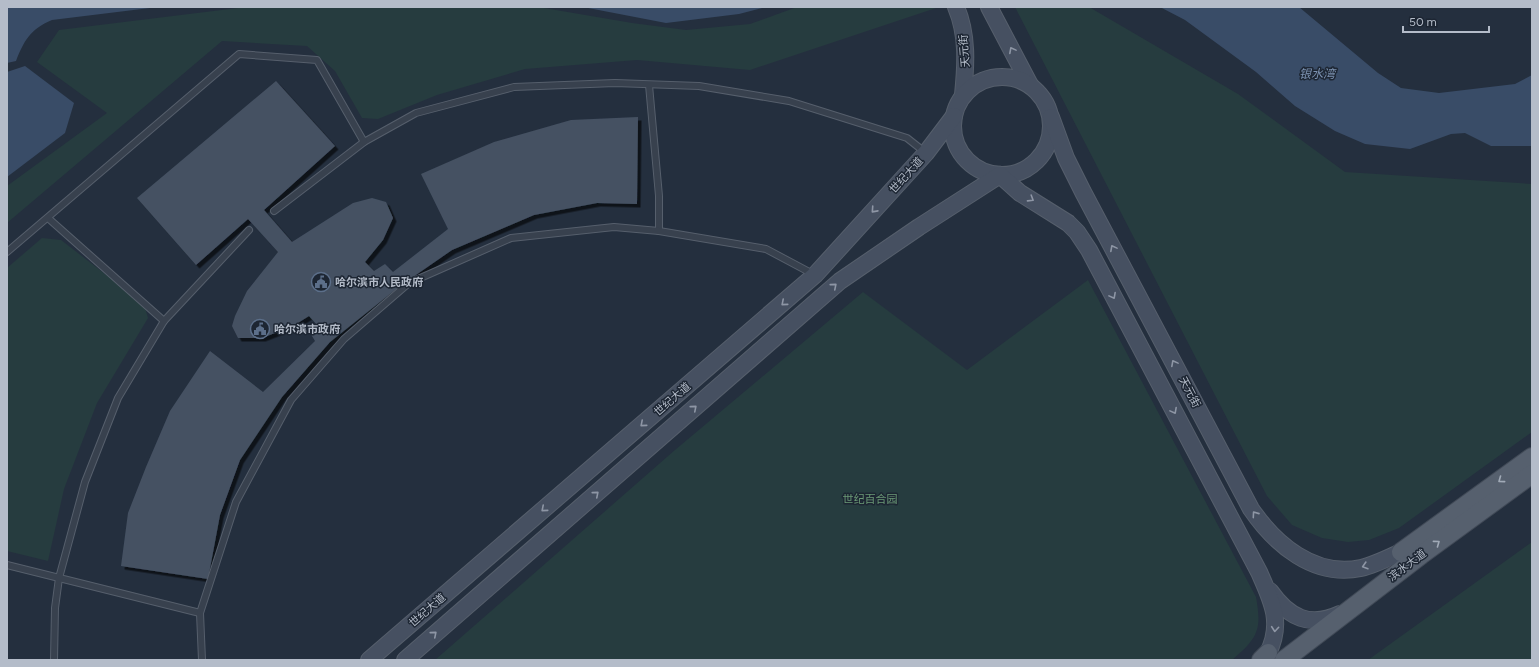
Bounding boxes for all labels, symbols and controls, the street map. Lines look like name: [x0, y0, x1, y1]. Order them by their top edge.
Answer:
scale bar: [1403, 8, 1489, 34]
text: 50 m: [1409, 15, 1437, 29]
street label: 天元街: [957, 34, 972, 68]
one-way arrow: [1009, 47, 1017, 54]
water label: 银水湾: [1299, 67, 1337, 81]
street label: 世纪大道: [887, 155, 926, 196]
one-way arrow: [1027, 195, 1034, 202]
one-way arrow: [872, 205, 879, 213]
one-way arrow: [1110, 245, 1117, 252]
public building icon: 哈尔滨市人民政府: [310, 271, 332, 293]
place label: 哈尔滨市人民政府: [335, 276, 423, 289]
one-way arrow: [829, 284, 837, 291]
one-way arrow: [1109, 291, 1116, 299]
one-way arrow: [781, 298, 788, 305]
public building icon: 哈尔滨市政府: [249, 318, 271, 340]
place label: 哈尔滨市政府: [274, 323, 340, 336]
one-way arrow: [1172, 359, 1179, 367]
street label: 天元街: [1176, 375, 1203, 410]
street label: 世纪大道: [651, 380, 693, 419]
one-way arrow: [689, 406, 696, 413]
one-way arrow: [1169, 406, 1177, 414]
one-way arrow: [640, 420, 647, 427]
one-way arrow: [1498, 475, 1505, 482]
one-way arrow: [591, 491, 598, 498]
park label: 世纪百合园: [843, 493, 898, 506]
one-way arrow: [542, 504, 549, 511]
one-way arrow: [1253, 512, 1260, 519]
one-way arrow: [1433, 541, 1440, 548]
street label: 滨水大道: [1386, 547, 1429, 584]
one-way arrow: [1361, 561, 1368, 570]
street label: 世纪大道: [406, 591, 448, 630]
one-way arrow: [1271, 625, 1280, 632]
one-way arrow: [429, 632, 437, 639]

